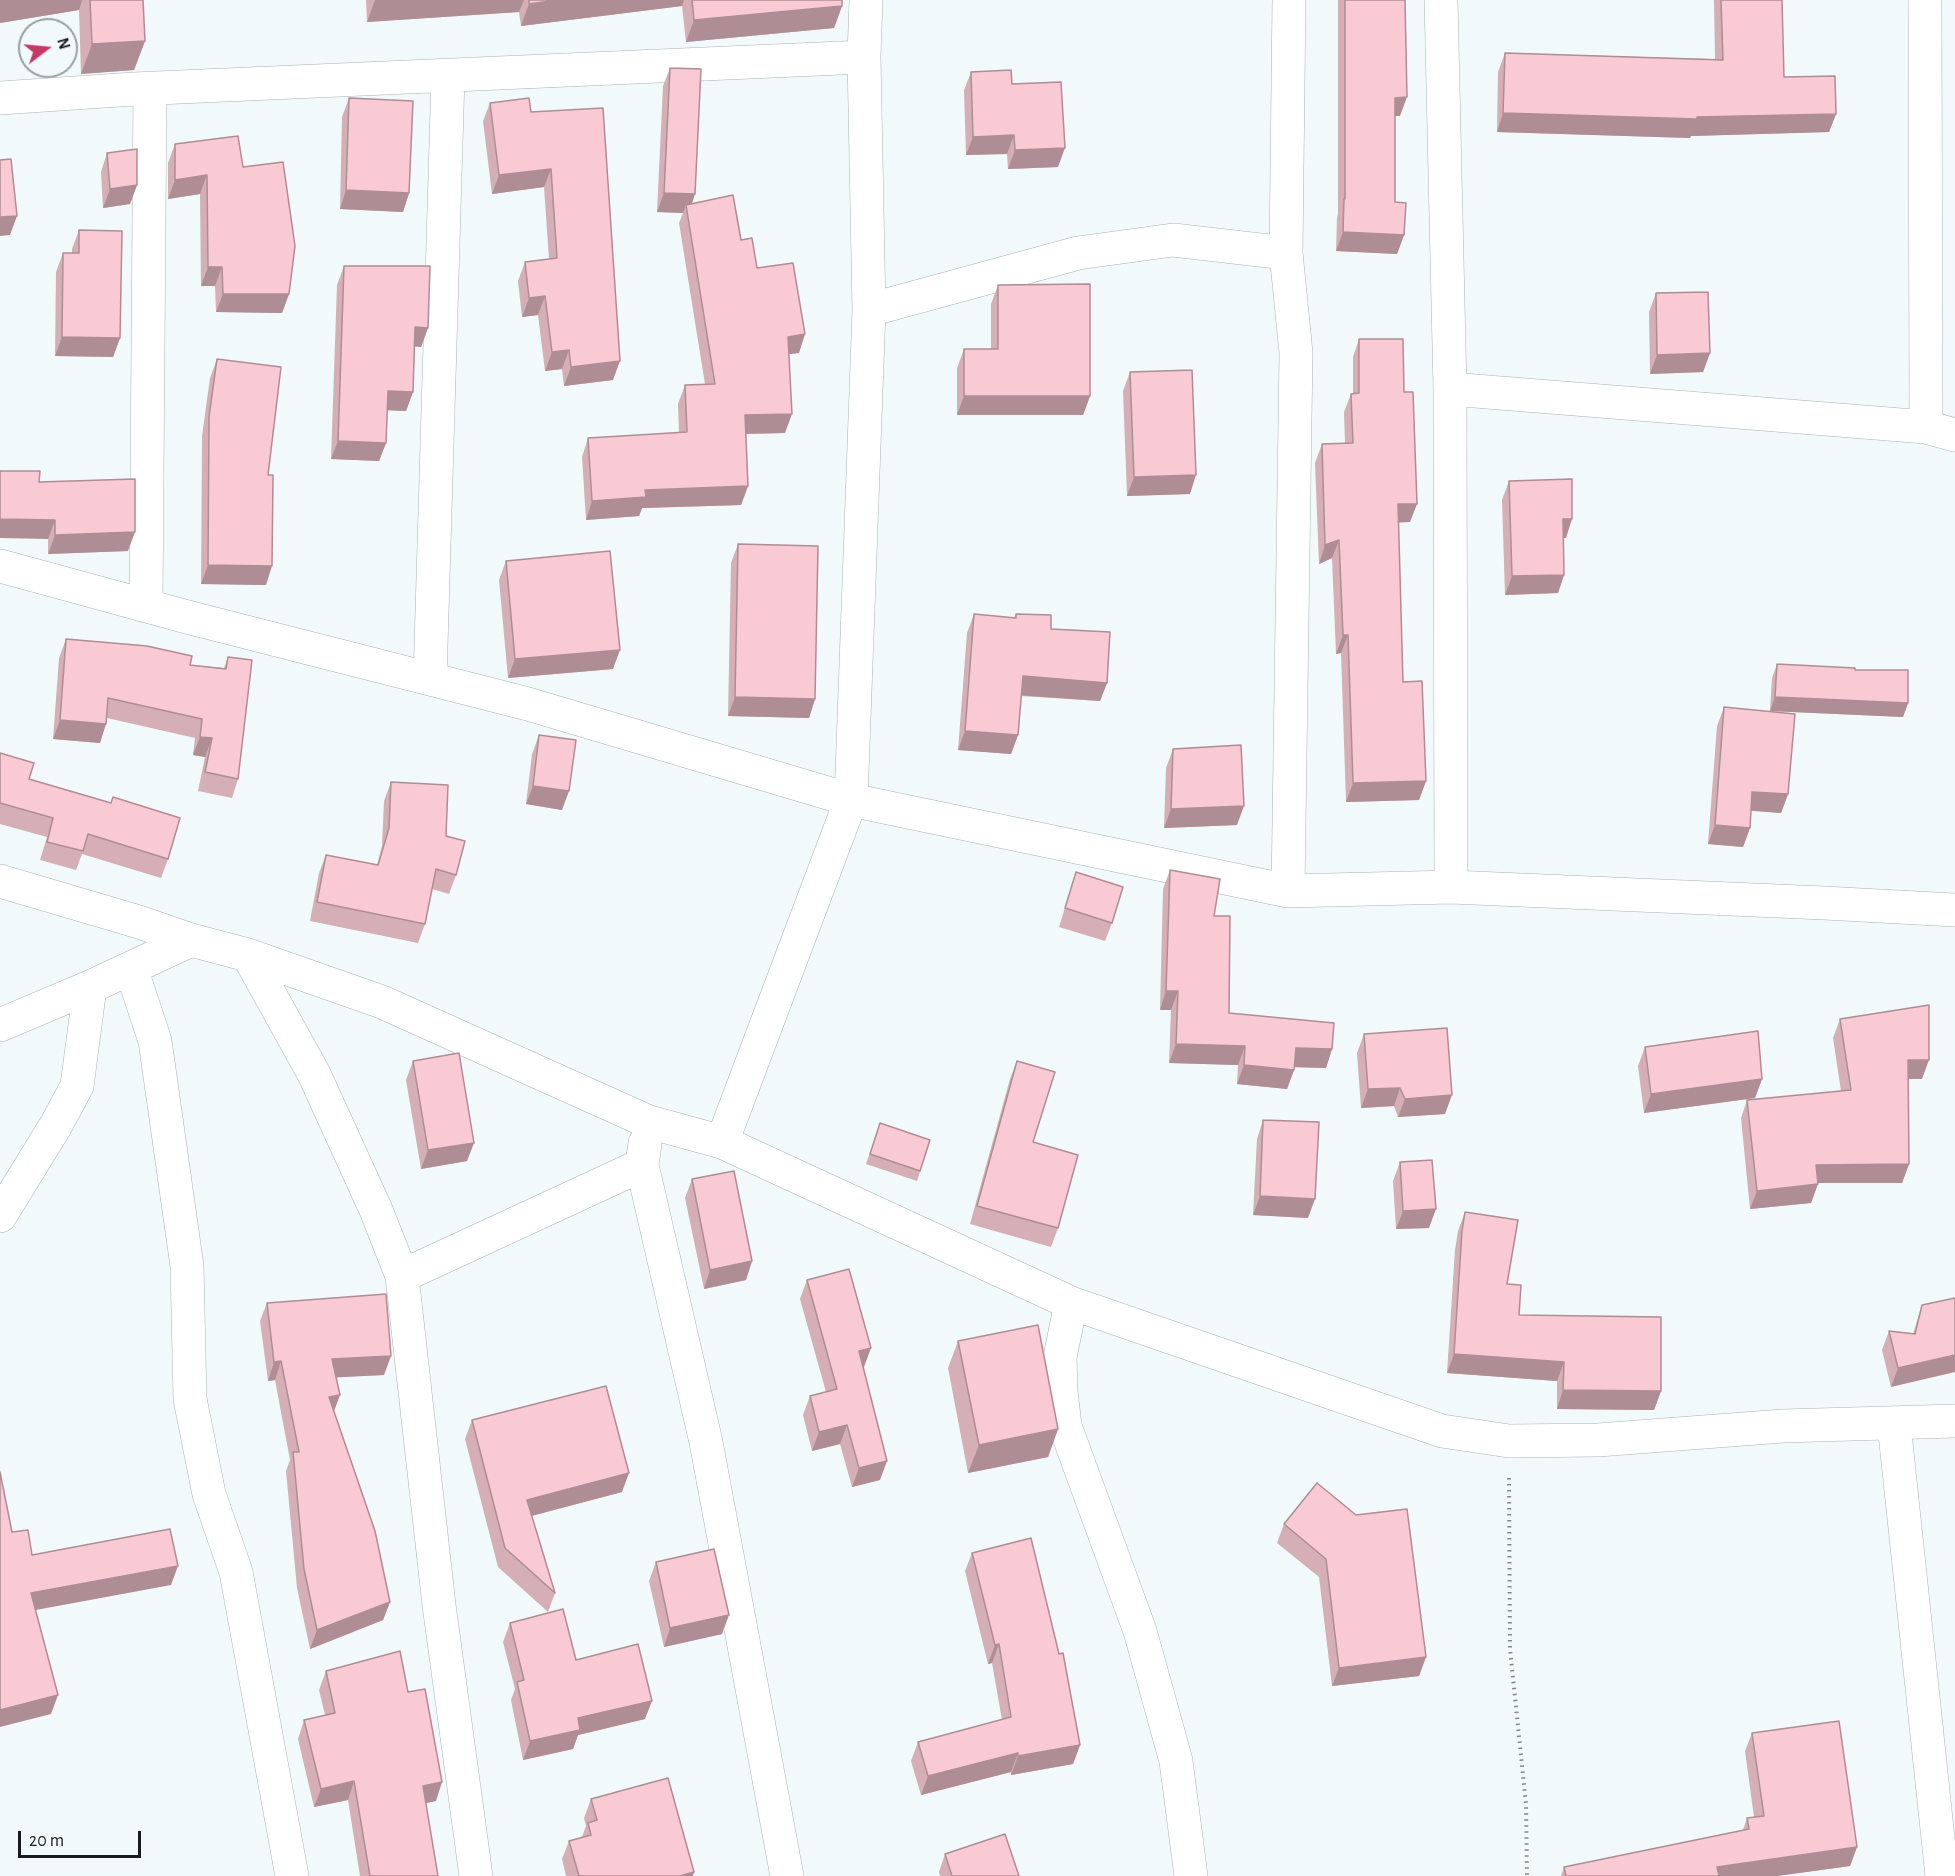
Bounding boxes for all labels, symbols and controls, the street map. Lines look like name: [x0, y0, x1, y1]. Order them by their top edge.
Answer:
north arrow: [18, 18, 78, 78]
text: N: [54, 36, 73, 51]
scale bar: [21, 1819, 144, 1857]
text: 20 m: [29, 1832, 64, 1850]

